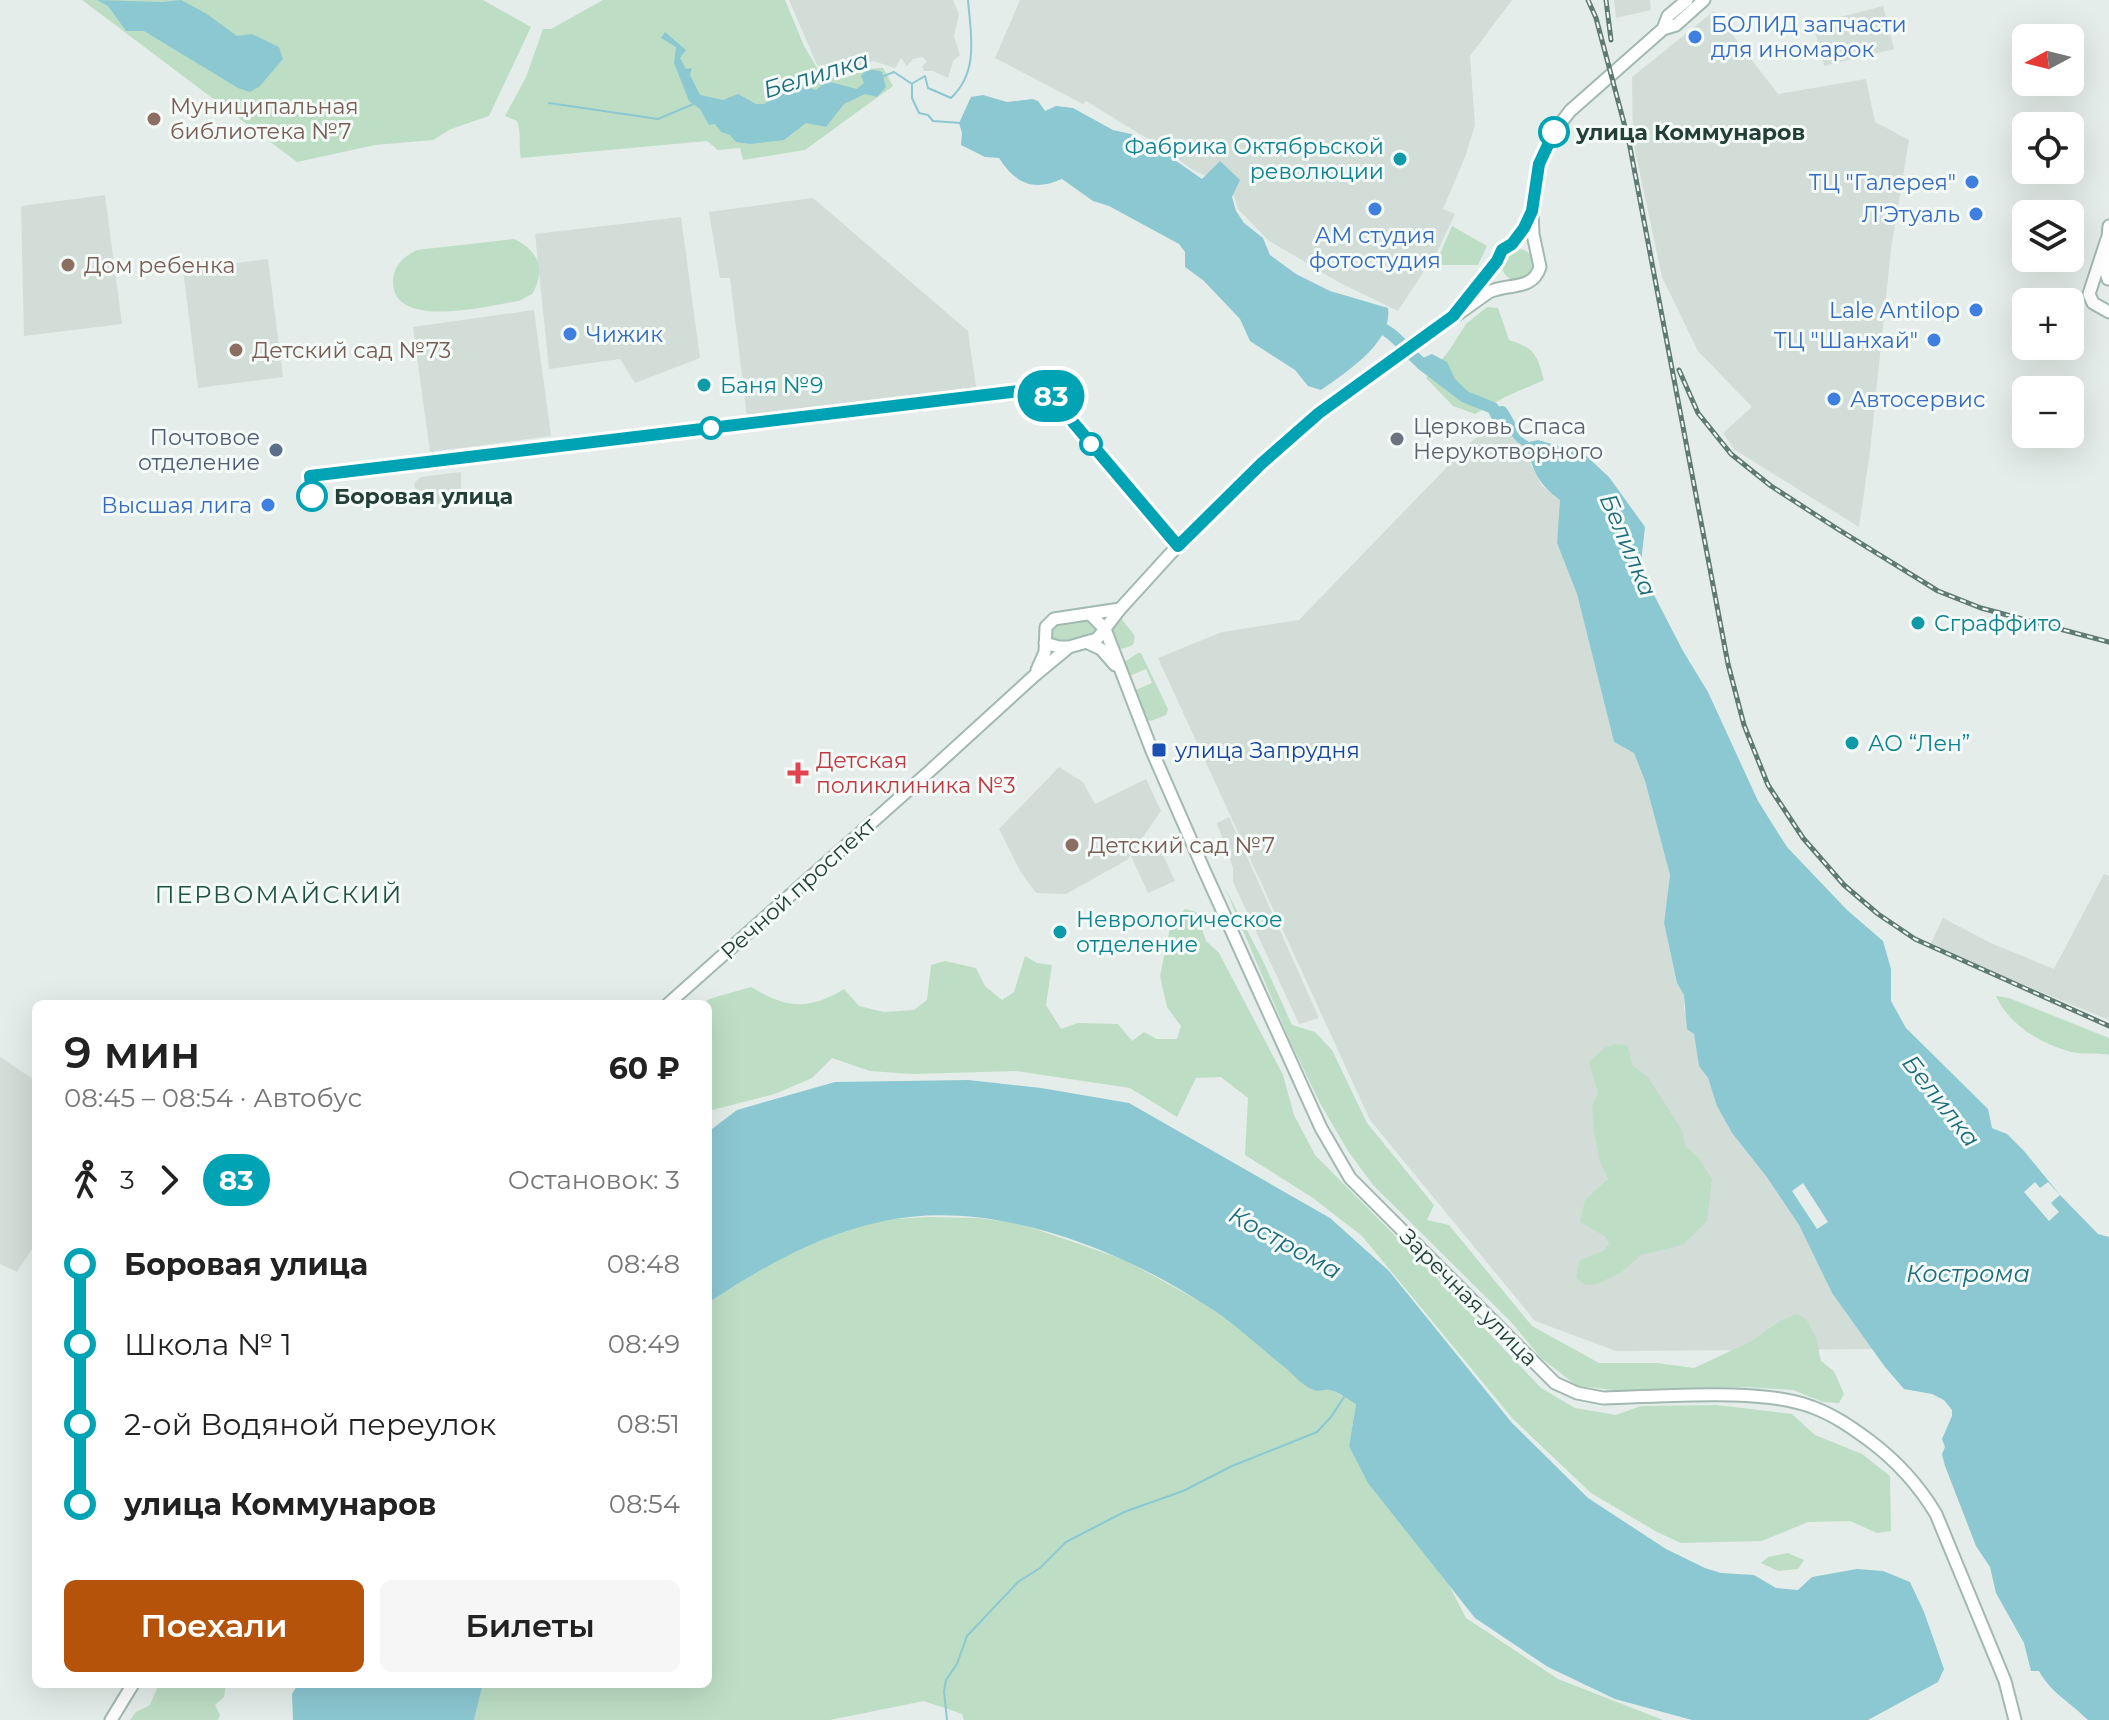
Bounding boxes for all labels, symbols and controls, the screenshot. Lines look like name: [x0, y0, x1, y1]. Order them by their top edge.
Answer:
place label: БОЛИД запчасти для иномарок: [1711, 11, 1907, 63]
north arrow: [2012, 24, 2084, 96]
map controls: [2012, 24, 2084, 448]
marker: БОЛИД запчасти для иномарок: [1686, 28, 1704, 46]
water label: Белилка: [759, 45, 872, 104]
place label: Муниципальная библиотека №7: [170, 93, 359, 145]
marker: Муниципальная библиотека №7: [145, 110, 163, 128]
button: locate: [2012, 112, 2084, 184]
marker: улица Коммунаров: [1539, 117, 1569, 147]
place label: улица Коммунаров: [1575, 119, 1805, 146]
place label: Фабрика Октябрьской революции: [1124, 133, 1384, 185]
marker: Фабрика Октябрьской революции: [1391, 150, 1409, 168]
place label: ТЦ "Галерея": [1809, 169, 1956, 196]
marker: ТЦ "Галерея": [1963, 173, 1981, 191]
marker: АМ студия фотостудия: [1366, 200, 1384, 218]
button: layers: [2012, 200, 2084, 272]
place label: Л'Этуаль: [1862, 201, 1960, 228]
marker: Л'Этуаль: [1967, 205, 1985, 223]
place label: АМ студия фотостудия: [1309, 222, 1441, 274]
place label: Дом ребенка: [84, 252, 235, 279]
marker: Дом ребенка: [59, 256, 77, 274]
button: +: [2012, 288, 2084, 360]
place label: Lale Antilop: [1829, 297, 1960, 324]
marker: Lale Antilop: [1967, 301, 1985, 319]
place label: Чижик: [586, 321, 663, 348]
marker: Чижик: [561, 325, 579, 343]
place label: ТЦ "Шанхай": [1774, 327, 1918, 354]
marker: ТЦ "Шанхай": [1925, 331, 1943, 349]
place label: Детский сад №73: [252, 337, 451, 364]
marker: Детский сад №73: [227, 341, 245, 359]
line badge: 83: [1015, 370, 1087, 422]
place label: Баня №9: [720, 372, 823, 399]
marker: Баня №9: [695, 376, 713, 394]
button: −: [2012, 376, 2084, 448]
text: 83: [1033, 379, 1069, 413]
place label: Автосервис: [1850, 386, 1985, 413]
marker: Автосервис: [1825, 390, 1843, 408]
place label: Церковь Спаса Нерукотворного: [1413, 413, 1603, 465]
unlabelled marker: [700, 417, 722, 439]
place label: Почтовое отделение: [138, 424, 260, 476]
marker: Церковь Спаса Нерукотворного: [1388, 430, 1406, 448]
unlabelled marker: [1080, 433, 1102, 455]
marker: Почтовое отделение: [267, 441, 285, 459]
marker: Боровая улица: [297, 481, 327, 511]
place label: Боровая улица: [334, 483, 513, 510]
water label: Белилка: [1594, 489, 1663, 601]
place label: Высшая лига: [101, 492, 252, 519]
marker: Высшая лига: [259, 496, 277, 514]
place label: Сграффито: [1934, 610, 2062, 637]
marker: Сграффито: [1909, 614, 1927, 632]
place label: АО “Лен”: [1868, 730, 1970, 757]
marker: АО “Лен”: [1843, 734, 1861, 752]
place label: улица Запрудня: [1174, 737, 1360, 764]
marker: улица Запрудня: [1150, 741, 1168, 759]
place label: Детская поликлиника №3: [816, 747, 1016, 799]
marker: Детская поликлиника №3: [787, 762, 809, 784]
street label: Речной проспект: [715, 811, 882, 965]
place label: Детский сад №7: [1088, 832, 1275, 859]
marker: Детский сад №7: [1063, 836, 1081, 854]
district label: ПЕРВОМАЙСКИЙ: [155, 880, 403, 909]
place label: Неврологическое отделение: [1076, 906, 1283, 958]
marker: Неврологическое отделение: [1051, 923, 1069, 941]
text: 9 мин: [64, 1025, 200, 1079]
water label: Белилка: [1896, 1049, 1986, 1153]
text: 60 ₽: [609, 1050, 680, 1087]
text: 08:45 – 08:54 · Автобус: [64, 1082, 362, 1114]
icon: walk: [64, 1158, 108, 1202]
icon: forward: [147, 1158, 191, 1202]
text: 83: [219, 1163, 254, 1197]
text: 3: [120, 1164, 135, 1196]
text: Остановок: 3: [508, 1164, 680, 1196]
water label: Кострома: [1224, 1200, 1346, 1285]
street label: Заречная улица: [1394, 1223, 1543, 1372]
text: Боровая улица: [124, 1246, 368, 1283]
text: 08:48: [607, 1248, 680, 1280]
water label: Кострома: [1906, 1259, 2030, 1288]
text: Школа № 1: [124, 1326, 292, 1363]
text: 08:49: [608, 1328, 680, 1360]
text: 2-ой Водяной переулок: [124, 1406, 496, 1443]
text: 08:51: [617, 1408, 680, 1440]
text: улица Коммунаров: [124, 1486, 436, 1523]
text: 08:54: [609, 1488, 680, 1520]
button: Поехали: [64, 1580, 364, 1672]
button: Билеты: [380, 1580, 680, 1672]

